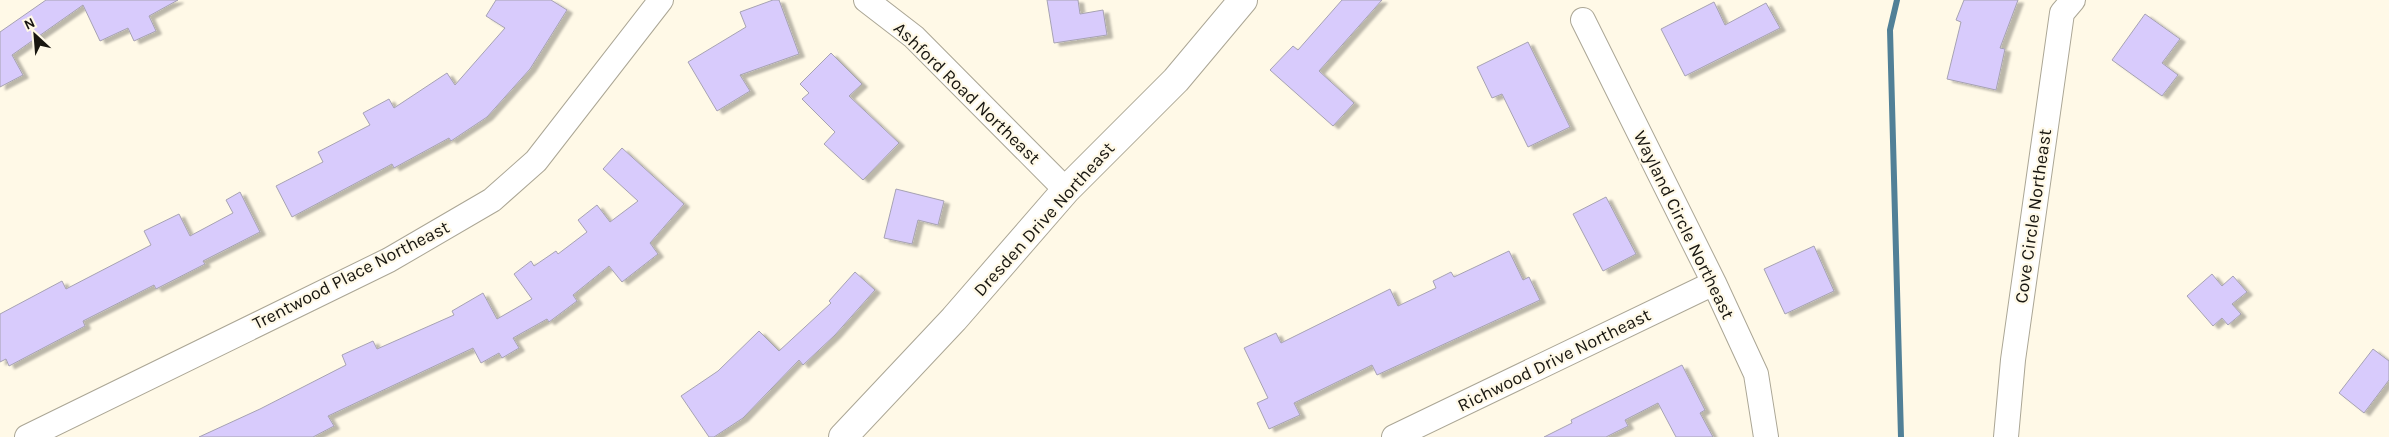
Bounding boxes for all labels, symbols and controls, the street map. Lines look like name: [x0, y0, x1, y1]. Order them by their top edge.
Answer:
north arrow: [10, 10, 60, 60]
text: N: [21, 14, 38, 34]
street label: Ashford Road Northeast: [889, 17, 1045, 169]
street label: Wayland Circle Northeast: [1629, 127, 1739, 323]
street label: Cove Circle Northeast: [2010, 127, 2056, 305]
street label: Dresden Drive Northeast: [969, 137, 1119, 301]
street label: Trentwood Place Northeast: [249, 216, 453, 334]
street label: Richwood Drive Northeast: [1454, 304, 1654, 416]

